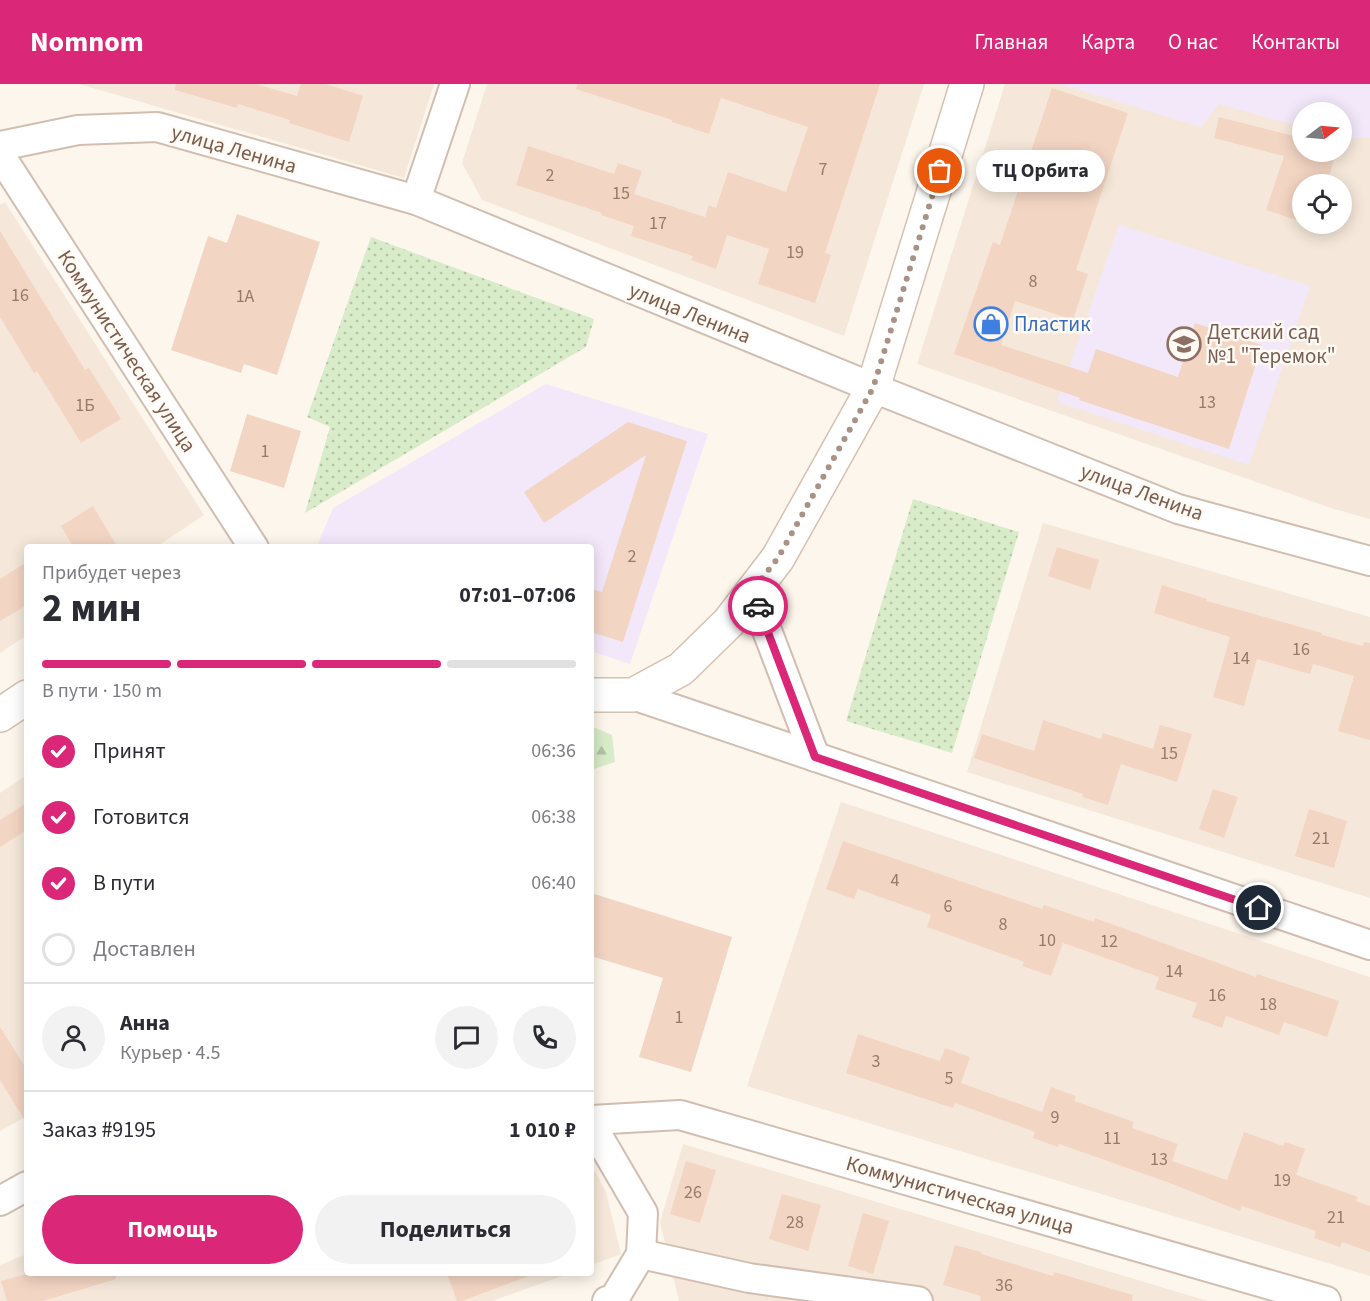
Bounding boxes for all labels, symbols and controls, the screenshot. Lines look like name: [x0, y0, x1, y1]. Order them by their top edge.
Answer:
text: Nomnom: [30, 22, 144, 62]
text: Главная: [975, 27, 1048, 57]
text: Карта: [1081, 27, 1135, 57]
text: О нас: [1168, 27, 1218, 57]
text: Контакты: [1251, 27, 1340, 57]
north arrow: [1292, 102, 1352, 162]
map controls: [1292, 102, 1352, 234]
street label: улица Ленина: [168, 117, 300, 181]
pin: [914, 145, 965, 196]
callout: ТЦ Орбита: [976, 150, 1105, 192]
icon: bag: [923, 154, 956, 187]
house number: 7: [819, 157, 828, 182]
text: ТЦ Орбита: [992, 157, 1089, 185]
house number: 2: [546, 163, 555, 188]
button: locate: [1292, 174, 1352, 234]
house number: 15: [612, 181, 630, 206]
house number: 17: [649, 211, 667, 236]
house number: 19: [786, 240, 804, 265]
street label: Коммунистическая улица: [50, 244, 204, 458]
house number: 8: [1029, 269, 1038, 294]
street label: улица Ленина: [625, 275, 755, 351]
house number: 16: [11, 283, 29, 308]
house number: 1А: [236, 284, 255, 309]
shop icon: Пластик: [973, 306, 1009, 342]
place label: Пластик: [1014, 309, 1091, 339]
place label: Детский сад №1 "Теремок": [1207, 317, 1336, 371]
school or university icon: Детский сад №1 "Теремок": [1166, 326, 1202, 362]
house number: 13: [1198, 390, 1216, 415]
house number: 1Б: [75, 393, 95, 418]
house number: 1: [261, 439, 269, 464]
street label: улица Ленина: [1076, 456, 1208, 528]
house number: 2: [628, 544, 637, 569]
text: Прибудет через: [42, 559, 181, 587]
courier: [728, 576, 788, 636]
text: 07:01–07:06: [459, 579, 576, 611]
text: 2 мин: [42, 581, 142, 637]
icon: car: [742, 590, 775, 623]
house number: 16: [1292, 637, 1310, 662]
house number: 14: [1232, 646, 1250, 671]
text: В пути · 150 m: [42, 677, 162, 705]
icon: check: [42, 735, 75, 768]
text: Принят: [93, 735, 166, 767]
text: 06:36: [531, 737, 576, 765]
house number: 15: [1160, 741, 1178, 766]
icon: check: [42, 801, 75, 834]
text: Готовится: [93, 801, 190, 833]
text: 06:38: [531, 803, 576, 831]
house number: 21: [1312, 826, 1330, 851]
icon: check: [42, 867, 75, 900]
text: В пути: [93, 867, 155, 899]
house number: 4: [891, 868, 900, 893]
text: 06:40: [531, 869, 576, 897]
pin: [1233, 882, 1284, 933]
icon: home: [1242, 891, 1275, 924]
house number: 6: [944, 894, 953, 919]
house number: 8: [999, 912, 1008, 937]
house number: 10: [1038, 928, 1056, 953]
house number: 12: [1100, 929, 1118, 954]
text: Доставлен: [93, 933, 196, 965]
house number: 14: [1165, 959, 1183, 984]
house number: 16: [1208, 983, 1226, 1008]
house number: 18: [1259, 992, 1277, 1017]
house number: 1: [675, 1005, 683, 1030]
button: person: [42, 1006, 105, 1069]
button: chat: [435, 1006, 498, 1069]
button: phone: [513, 1006, 576, 1069]
text: Анна: [120, 1007, 170, 1039]
text: Курьер · 4.5: [120, 1039, 220, 1067]
house number: 3: [872, 1049, 881, 1074]
house number: 5: [945, 1066, 954, 1091]
house number: 9: [1051, 1105, 1060, 1130]
text: Заказ #9195: [42, 1114, 156, 1146]
text: 1 010 ₽: [509, 1114, 576, 1146]
house number: 11: [1103, 1126, 1121, 1151]
house number: 13: [1150, 1147, 1168, 1172]
street label: Коммунистическая улица: [842, 1148, 1078, 1242]
house number: 19: [1273, 1168, 1291, 1193]
house number: 26: [684, 1180, 702, 1205]
button: Помощь: [42, 1195, 303, 1264]
button: Поделиться: [315, 1195, 576, 1264]
house number: 21: [1327, 1205, 1345, 1230]
house number: 28: [786, 1210, 804, 1235]
house number: 36: [995, 1273, 1013, 1298]

